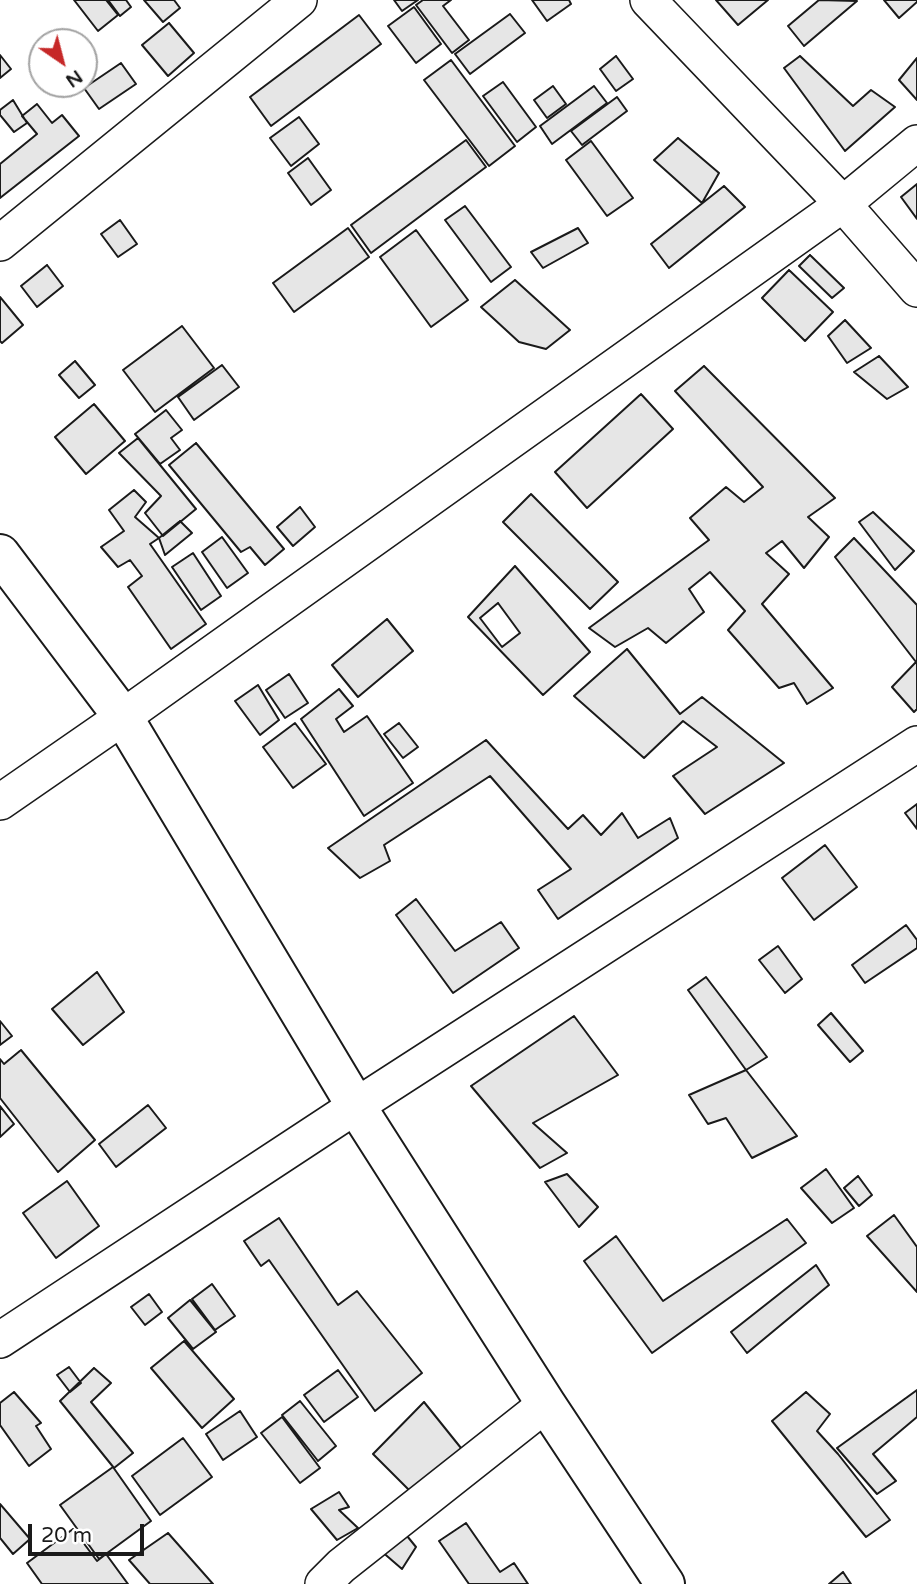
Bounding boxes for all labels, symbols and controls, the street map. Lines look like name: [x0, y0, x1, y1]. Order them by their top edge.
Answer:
north arrow: [28, 28, 98, 98]
text: N: [61, 65, 86, 92]
scale bar: [32, 1510, 147, 1554]
text: 20 m: [41, 1523, 92, 1548]

